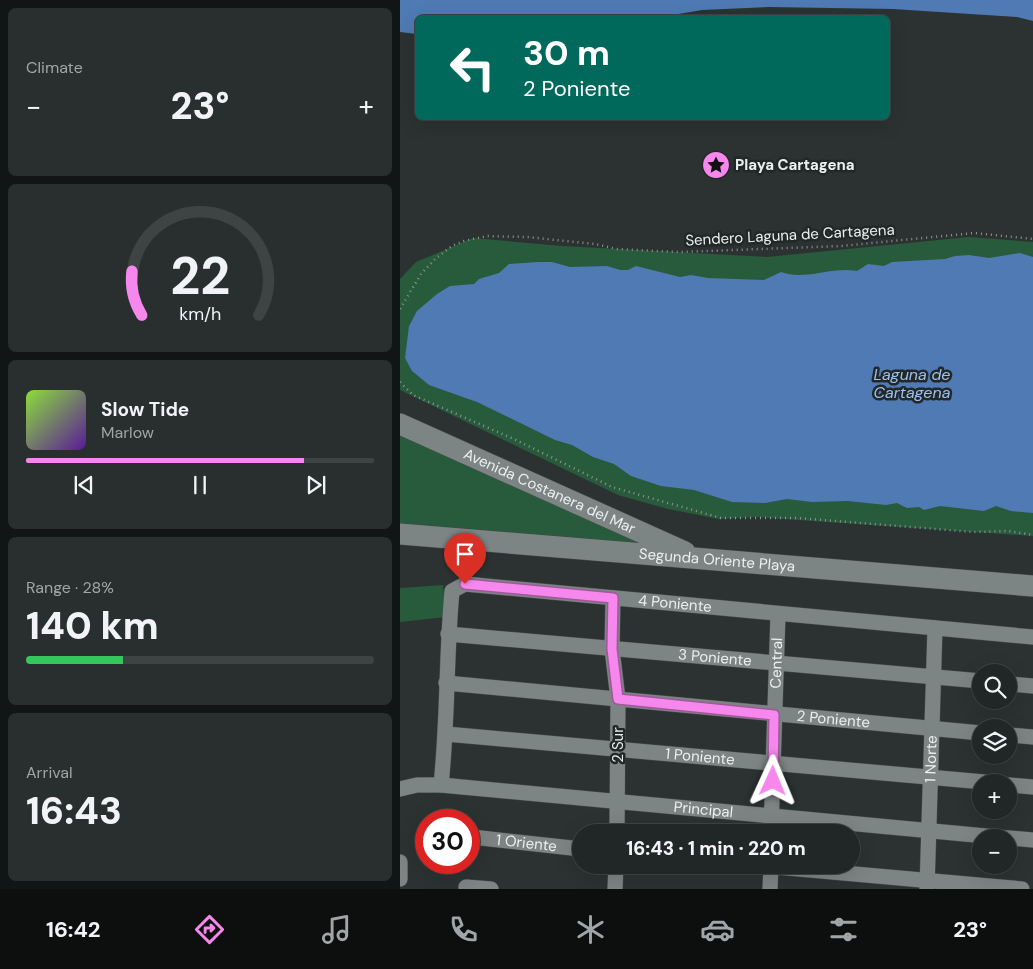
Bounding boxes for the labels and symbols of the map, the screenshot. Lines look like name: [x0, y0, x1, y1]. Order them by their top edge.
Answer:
place icon: Playa Cartagena: [701, 150, 731, 180]
place label: Playa Cartagena: [735, 155, 855, 175]
street label: Sendero Laguna de Cartagena: [685, 220, 895, 250]
water label: Laguna de Cartagena: [874, 364, 951, 403]
street label: Avenida Costanera del Mar: [460, 444, 639, 539]
pin: [444, 533, 486, 584]
street label: Segunda Oriente Playa: [638, 544, 796, 576]
street label: 4 Poniente: [637, 590, 713, 617]
street label: Central: [766, 637, 787, 689]
street label: 3 Poniente: [677, 644, 753, 671]
street label: 2 Poniente: [796, 706, 871, 733]
street label: 2 Sur: [608, 727, 628, 763]
street label: 1 Norte: [920, 735, 942, 783]
street label: 1 Poniente: [665, 744, 735, 770]
position arrow: [746, 754, 798, 806]
street label: Principal: [673, 797, 734, 822]
speed limit sign: 30: [415, 809, 480, 874]
street label: 1 Oriente: [495, 830, 558, 856]

